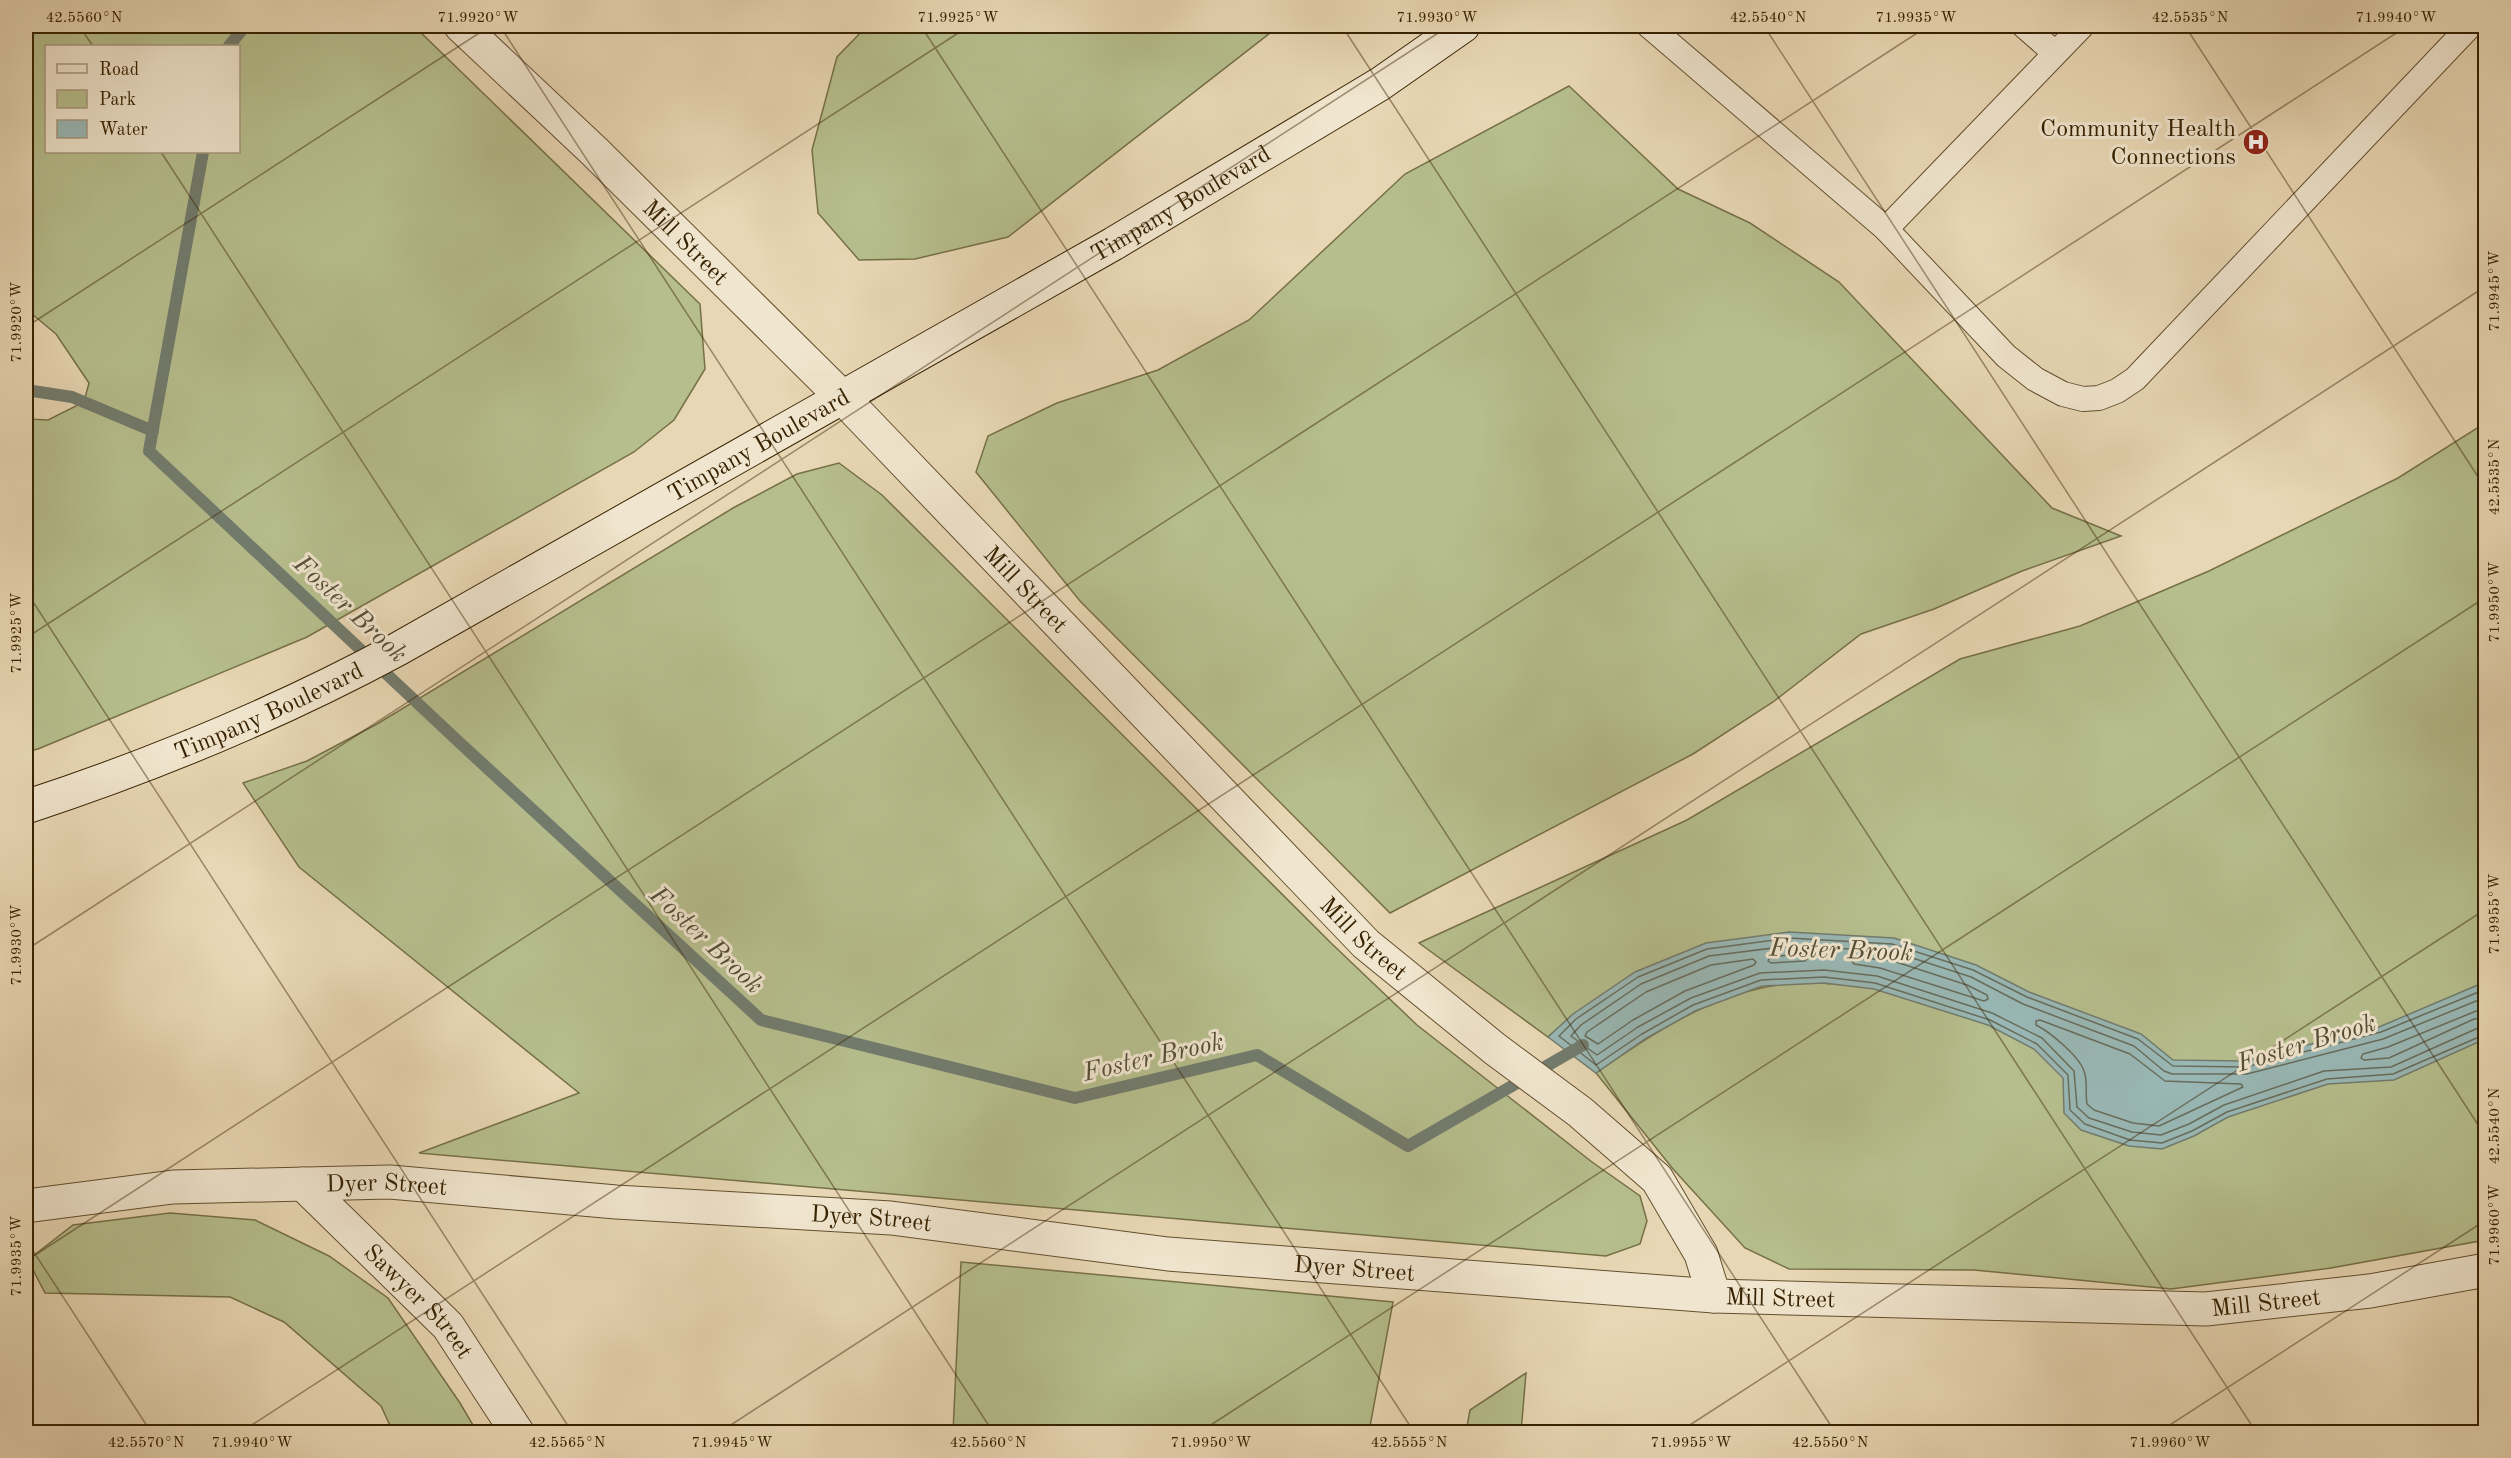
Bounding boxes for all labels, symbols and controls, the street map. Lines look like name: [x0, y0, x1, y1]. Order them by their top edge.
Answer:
text: 42.5560°N: [46, 11, 123, 26]
text: 71.9920°W: [437, 11, 519, 26]
text: 71.9925°W: [917, 11, 999, 26]
text: 71.9930°W: [1396, 11, 1478, 26]
text: 42.5540°N: [1730, 11, 1807, 26]
text: 71.9935°W: [1875, 11, 1957, 26]
text: 42.5535°N: [2152, 11, 2229, 26]
text: 71.9940°W: [2355, 11, 2437, 26]
legend: [45, 45, 240, 153]
text: Road: [99, 61, 139, 79]
text: Park: [99, 91, 136, 109]
place label: Community Health Connections: [2040, 118, 2236, 170]
text: Water: [99, 121, 148, 139]
hospital icon: Community Health Connections: [2241, 127, 2271, 157]
street label: Timpany Boulevard: [1088, 142, 1275, 268]
street label: Mill Street: [637, 196, 732, 291]
text: 71.9945°W: [2488, 250, 2503, 332]
text: 71.9920°W: [10, 281, 25, 363]
street label: Timpany Boulevard: [665, 386, 854, 507]
text: 42.5535°N: [2488, 438, 2503, 515]
street label: Mill Street: [978, 543, 1071, 639]
water label: Foster Brook: [287, 550, 411, 668]
text: 71.9950°W: [2488, 561, 2503, 643]
text: 71.9925°W: [10, 592, 25, 674]
street label: Timpany Boulevard: [171, 659, 368, 766]
text: 71.9955°W: [2488, 873, 2503, 955]
water label: Foster Brook: [643, 881, 767, 999]
street label: Mill Street: [1314, 894, 1411, 986]
text: 71.9930°W: [10, 904, 25, 986]
water label: Foster Brook: [1768, 935, 1913, 967]
water label: Foster Brook: [2233, 1010, 2379, 1078]
water label: Foster Brook: [1079, 1029, 1226, 1087]
text: 42.5540°N: [2488, 1087, 2503, 1164]
street label: Dyer Street: [326, 1171, 448, 1201]
text: 71.9960°W: [2488, 1184, 2503, 1266]
street label: Dyer Street: [810, 1203, 933, 1237]
text: 71.9935°W: [10, 1215, 25, 1297]
street label: Sawyer Street: [358, 1241, 476, 1364]
street label: Dyer Street: [1293, 1254, 1416, 1287]
street label: Mill Street: [1725, 1286, 1836, 1313]
street label: Mill Street: [2210, 1286, 2322, 1322]
text: 42.5570°N: [108, 1436, 185, 1451]
text: 71.9940°W: [211, 1436, 293, 1451]
text: 42.5565°N: [529, 1436, 606, 1451]
text: 71.9945°W: [691, 1436, 773, 1451]
text: 42.5560°N: [950, 1436, 1027, 1451]
text: 71.9950°W: [1170, 1436, 1252, 1451]
text: 42.5555°N: [1371, 1436, 1448, 1451]
text: 71.9955°W: [1650, 1436, 1732, 1451]
text: 42.5550°N: [1792, 1436, 1869, 1451]
text: 71.9960°W: [2129, 1436, 2211, 1451]

